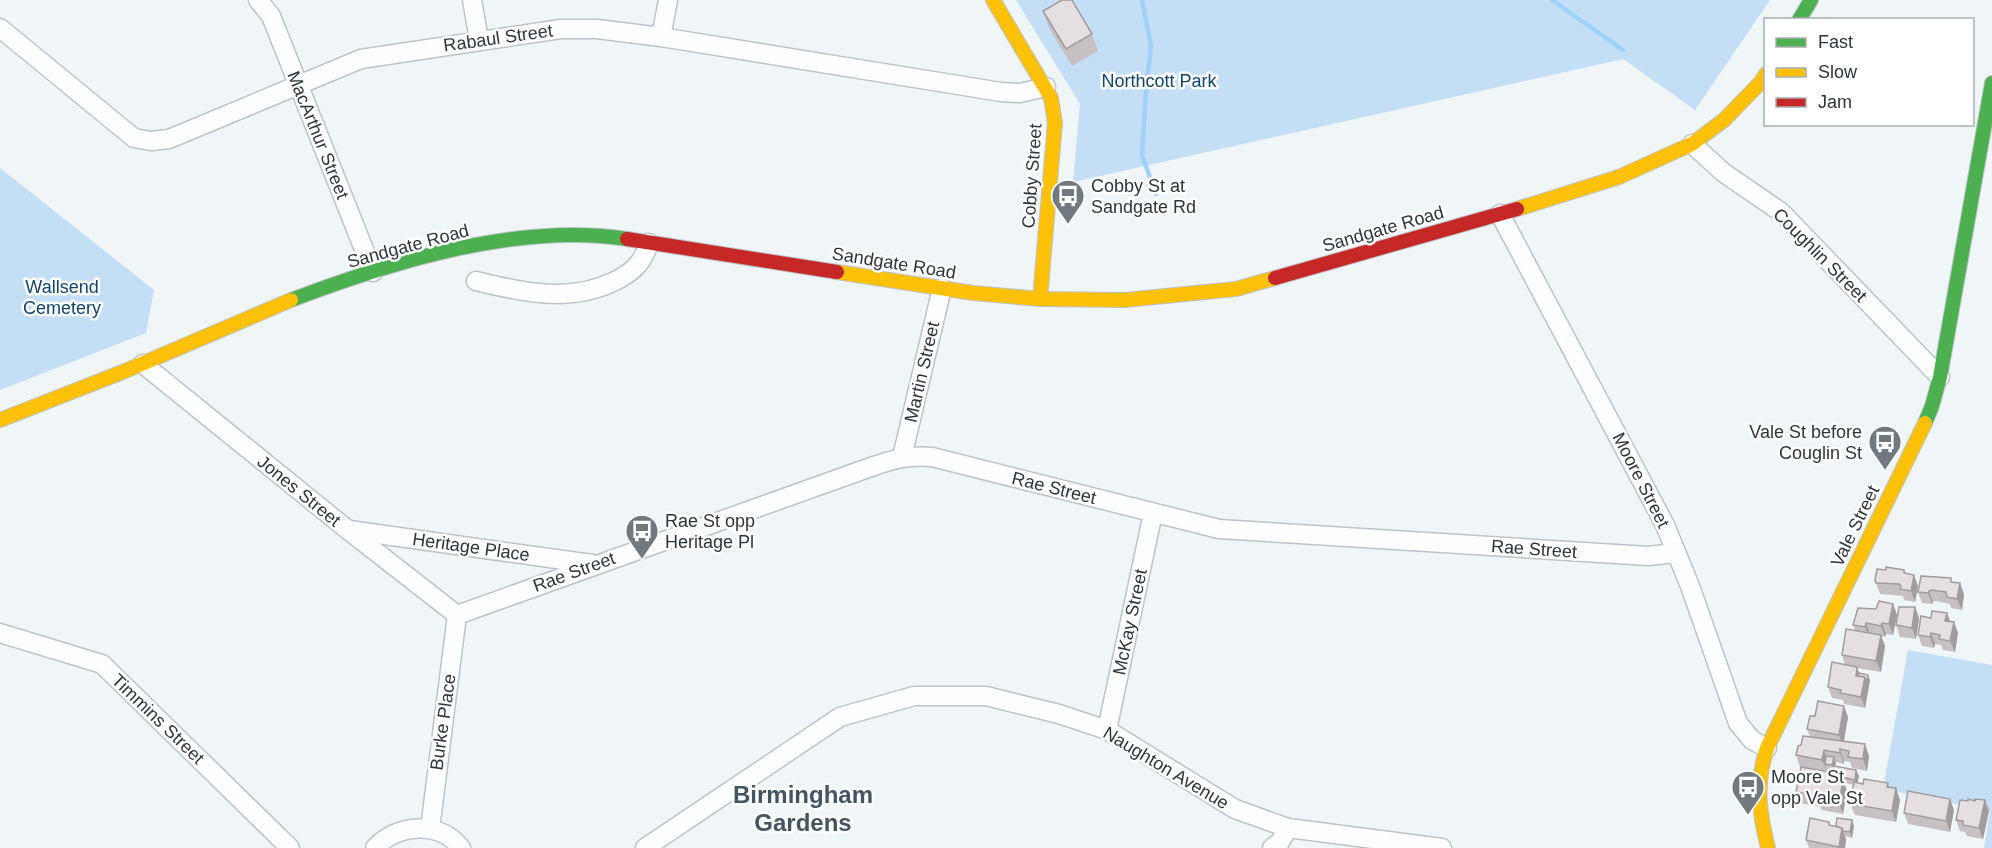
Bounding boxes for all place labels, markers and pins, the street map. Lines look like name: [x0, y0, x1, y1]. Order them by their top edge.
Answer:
place label: Cobby St at Sandgate Rd: [1091, 176, 1196, 217]
bus stop icon: Cobby St at Sandgate Rd: [1050, 178, 1086, 225]
place label: Vale St before Couglin St: [1749, 422, 1862, 463]
bus stop icon: Vale St before Couglin St: [1867, 424, 1903, 471]
place label: Rae St opp Heritage Pl: [665, 511, 755, 552]
bus stop icon: Rae St opp Heritage Pl: [624, 513, 660, 560]
place label: Moore St opp Vale St: [1771, 767, 1863, 808]
bus stop icon: Moore St opp Vale St: [1730, 769, 1766, 816]

